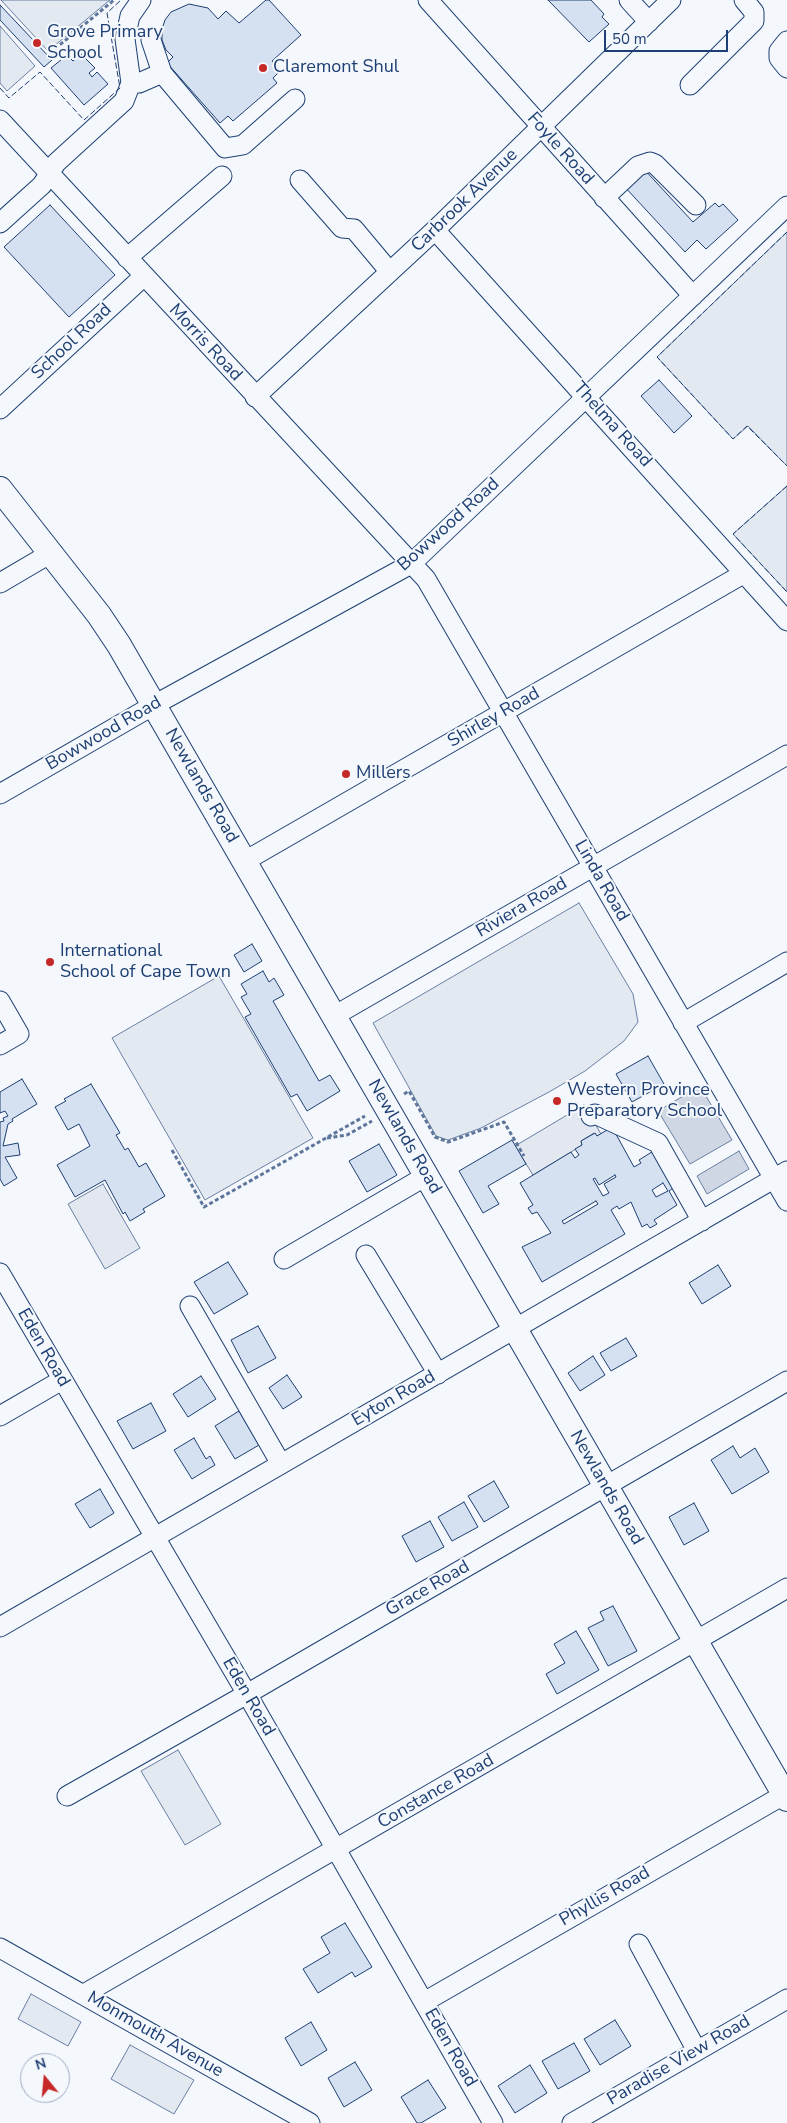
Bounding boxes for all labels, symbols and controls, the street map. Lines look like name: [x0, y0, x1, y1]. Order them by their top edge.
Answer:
scale bar: [607, 20, 731, 52]
place label: Grove Primary School: [47, 22, 163, 64]
text: 50 m: [612, 29, 647, 49]
marker: Grove Primary School: [31, 37, 43, 49]
place label: Claremont Shul: [273, 57, 399, 79]
marker: Claremont Shul: [257, 62, 269, 74]
street label: Foyle Road: [522, 108, 598, 190]
street label: Carbrook Avenue: [407, 145, 523, 257]
street label: School Road: [28, 299, 116, 385]
street label: Morris Road: [164, 300, 246, 386]
street label: Thelma Road: [568, 378, 656, 472]
street label: Bowwood Road: [394, 474, 504, 576]
street label: Shirley Road: [444, 683, 544, 753]
street label: Bowwood Road: [43, 692, 165, 776]
street label: Newlands Road: [159, 725, 243, 847]
place label: Millers: [356, 763, 411, 785]
marker: Millers: [340, 768, 352, 780]
street label: Linda Road: [569, 836, 633, 926]
street label: Riviera Road: [473, 873, 571, 943]
place label: International School of Cape Town: [60, 941, 231, 984]
marker: International School of Cape Town: [44, 956, 56, 968]
street label: Newlands Road: [362, 1076, 446, 1198]
place label: Western Province Preparatory School: [567, 1080, 722, 1122]
marker: Western Province Preparatory School: [551, 1095, 563, 1107]
street label: Eden Road: [12, 1305, 74, 1391]
street label: Eyton Road: [348, 1366, 440, 1432]
street label: Newlands Road: [564, 1427, 648, 1549]
street label: Grace Road: [382, 1556, 474, 1622]
street label: Eden Road: [217, 1654, 279, 1740]
street label: Constance Road: [374, 1750, 498, 1834]
street label: Phyllis Road: [556, 1862, 654, 1932]
street label: Monmouth Avenue: [83, 1987, 227, 2083]
street label: Eden Road: [419, 2005, 481, 2091]
street label: Paradise View Road: [604, 2011, 754, 2111]
north arrow: [20, 2053, 70, 2103]
text: N: [33, 2054, 49, 2075]

